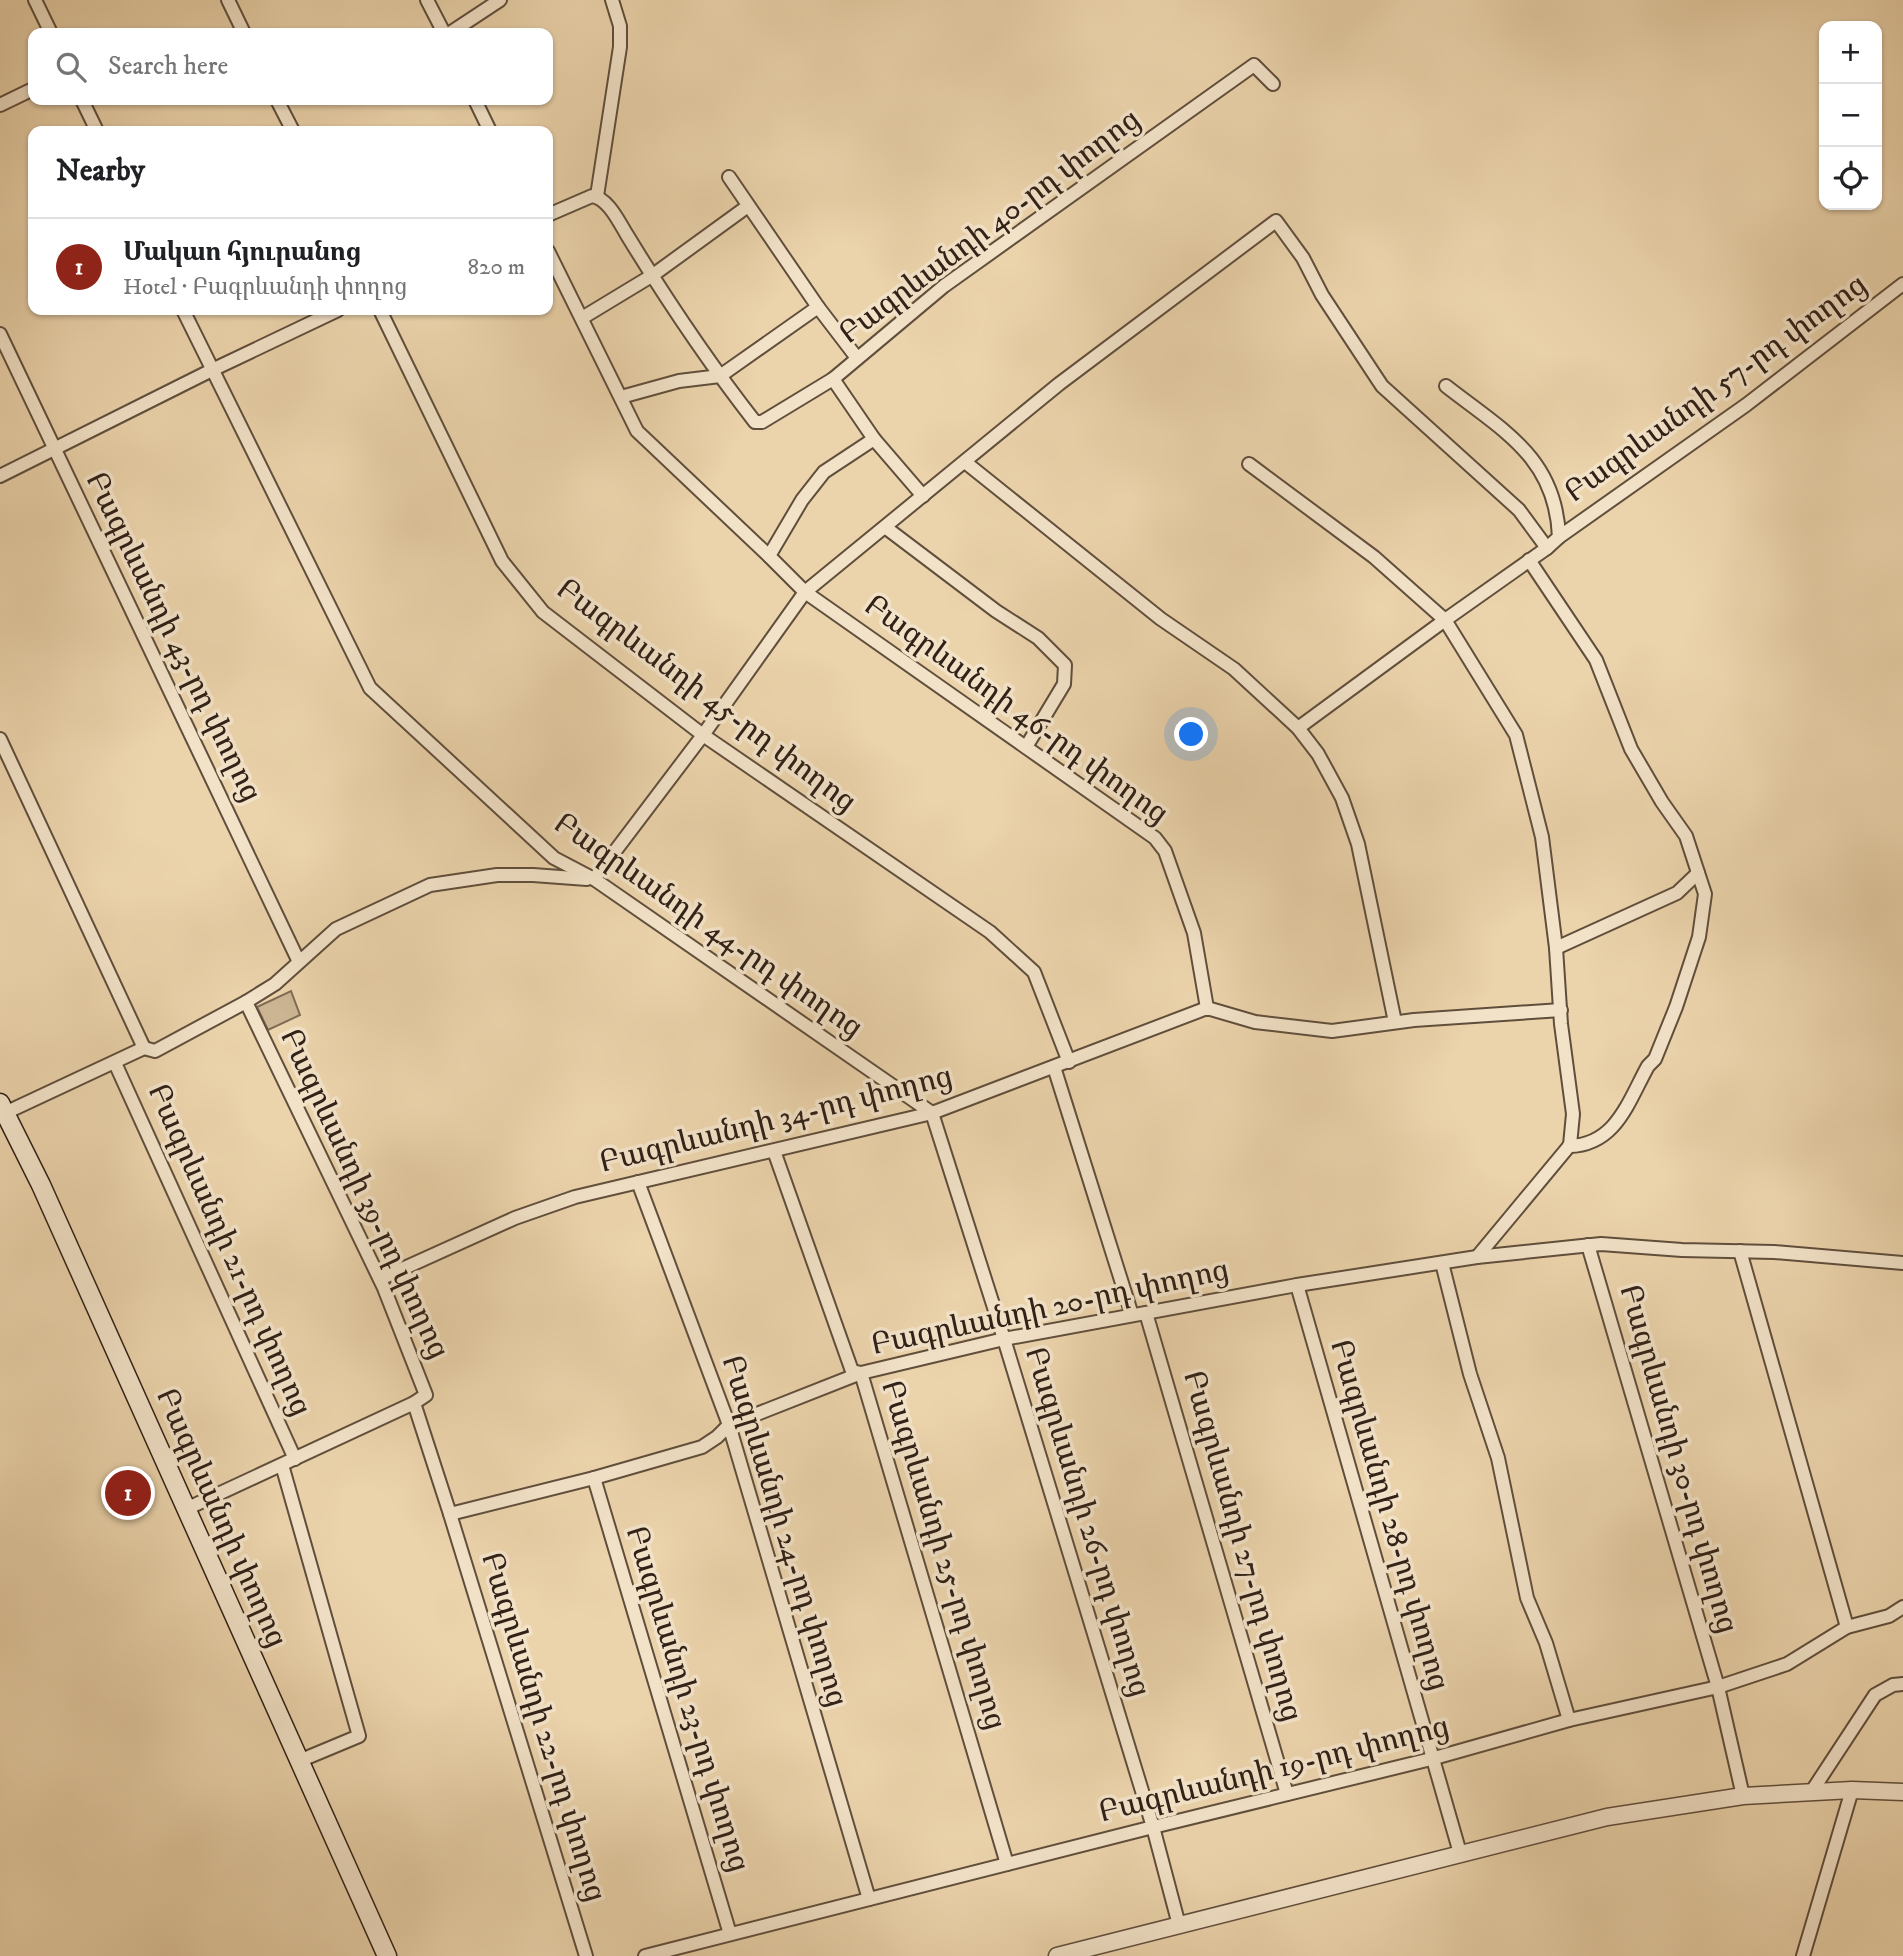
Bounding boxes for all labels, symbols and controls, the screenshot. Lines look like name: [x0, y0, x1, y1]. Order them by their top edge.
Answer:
map controls: [1819, 21, 1882, 210]
button: +: [1819, 21, 1882, 84]
search box: [28, 28, 553, 105]
icon: search: [52, 48, 90, 86]
text: Search here: [108, 50, 228, 83]
button: −: [1819, 84, 1882, 147]
street label: Բագրևանդի 40-րդ փողոց: [832, 102, 1148, 352]
button: locate: [1819, 147, 1882, 210]
text: Nearby: [56, 153, 145, 190]
text: Մակաո հյուրանոց: [123, 236, 362, 269]
text: 1: [75, 253, 83, 282]
text: 820 m: [468, 253, 525, 282]
street label: Բագրևանդի 57-րդ փողոց: [1558, 267, 1874, 511]
text: Hotel · Բագրևանդի փողոց: [123, 273, 407, 302]
street label: Բագրևանդի 43-րդ փողոց: [77, 466, 269, 808]
street label: Բագրևանդի 45-րդ փողոց: [549, 571, 863, 821]
street label: Բագրևանդի 46-րդ փողոց: [857, 587, 1175, 833]
your location: [1174, 717, 1208, 751]
street label: Բագրևանդի 44-րդ փողոց: [546, 805, 870, 1047]
street label: Բագրևանդի 39-րդ փողոց: [271, 1023, 457, 1365]
street label: Բագրևանդի 34-րդ փողոց: [596, 1058, 956, 1182]
street label: Բագրևանդի 21-րդ փողոց: [139, 1078, 319, 1422]
street label: Բագրևանդի 20-րդ փողոց: [868, 1252, 1232, 1364]
street label: Բագրևանդի 30-րդ փողոց: [1610, 1280, 1746, 1638]
street label: Բագրևանդի 28-րդ փողոց: [1321, 1335, 1457, 1695]
street label: Բագրևանդի 26-րդ փողոց: [1016, 1342, 1158, 1702]
street label: Բագրևանդի 24-րդ փողոց: [713, 1350, 855, 1712]
street label: Բագրևանդի 27-րդ փողոց: [1174, 1366, 1310, 1726]
street label: Բագրևանդի 25-րդ փողոց: [872, 1376, 1014, 1734]
street label: Բագրևանդի փողոց: [147, 1382, 295, 1654]
pin: 1: [105, 1467, 151, 1519]
street label: Բագրևանդի 23-րդ փողոց: [617, 1521, 757, 1877]
street label: Բագրևանդի 22-րդ փողոց: [472, 1548, 614, 1906]
street label: Բագրևանդի 19-րդ փողոց: [1095, 1708, 1453, 1832]

